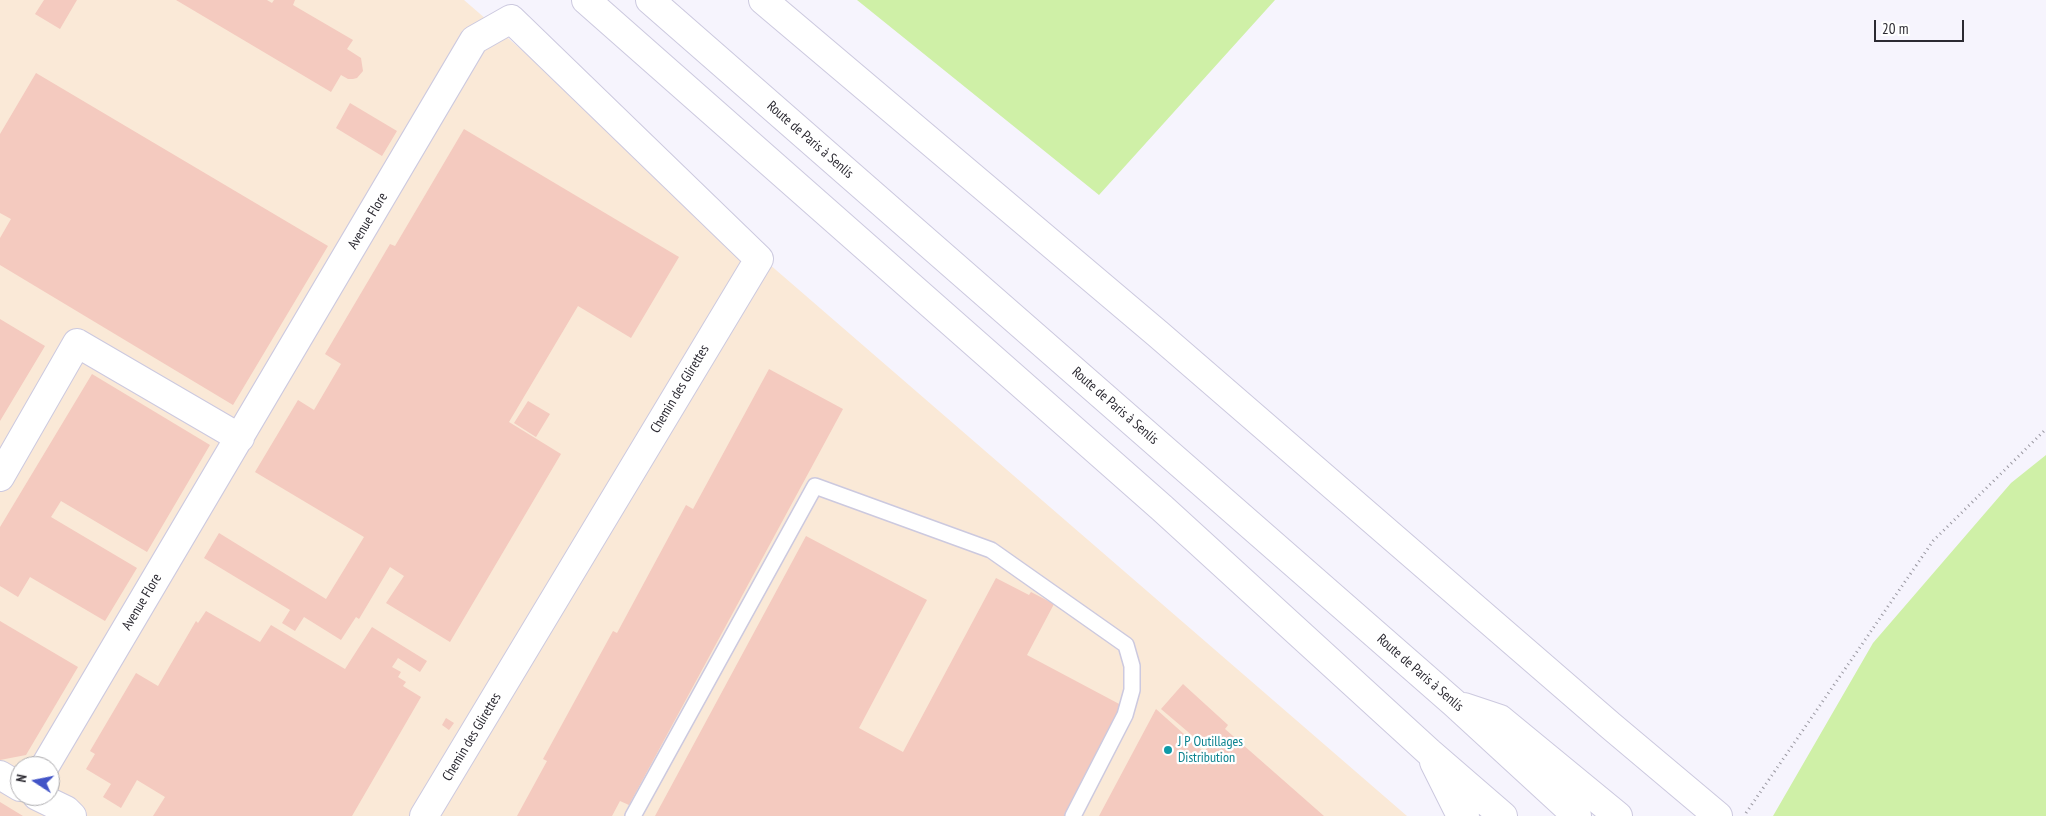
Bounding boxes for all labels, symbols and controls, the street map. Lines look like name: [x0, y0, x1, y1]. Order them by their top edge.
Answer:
scale bar: [1876, 10, 1966, 42]
text: 20 m: [1882, 19, 1908, 38]
street label: Route de Paris à Senlis: [763, 98, 857, 182]
street label: Avenue Flore: [345, 190, 391, 252]
street label: Chemin des Glirettes: [647, 342, 713, 436]
street label: Route de Paris à Senlis: [1068, 364, 1162, 448]
street label: Avenue Flore: [119, 571, 165, 633]
street label: Route de Paris à Senlis: [1373, 631, 1467, 715]
street label: Chemin des Glirettes: [439, 690, 505, 784]
place label: J P Outillages Distribution: [1178, 734, 1243, 766]
marker: J P Outillages Distribution: [1162, 744, 1174, 756]
north arrow: [10, 756, 60, 806]
text: N: [12, 773, 31, 784]

